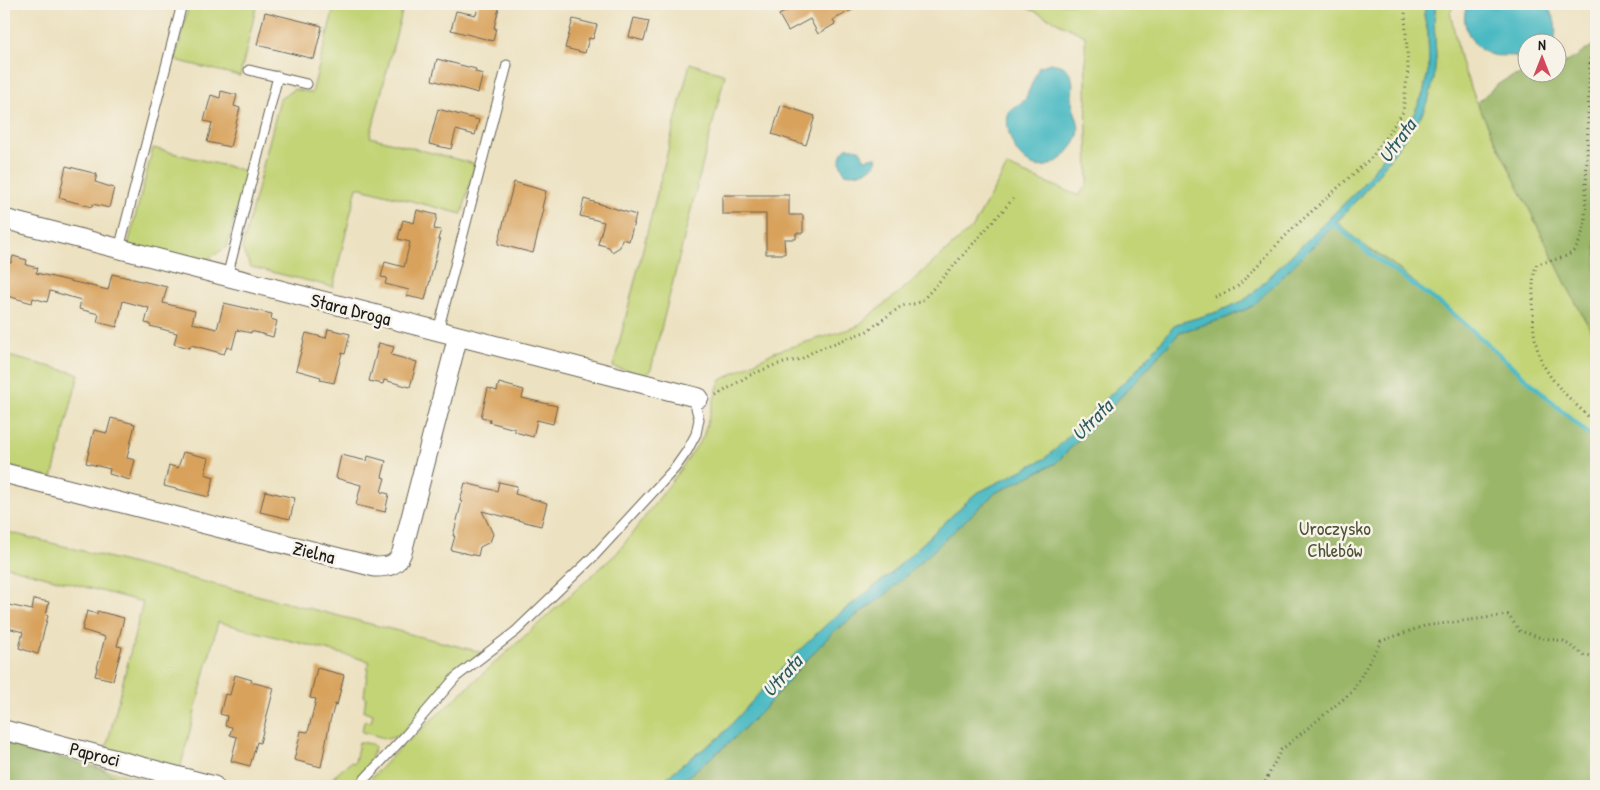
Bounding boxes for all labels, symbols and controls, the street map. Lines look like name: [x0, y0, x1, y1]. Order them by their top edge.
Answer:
north arrow: [1518, 32, 1568, 82]
text: N: [1538, 35, 1546, 54]
water label: Utrata: [1372, 112, 1423, 168]
street label: Stara Droga: [308, 286, 394, 332]
water label: Utrata: [1065, 392, 1120, 446]
park label: Uroczysko Chlebów: [1299, 515, 1371, 563]
street label: Zielna: [290, 534, 338, 570]
water label: Utrata: [755, 647, 809, 703]
street label: Paproci: [67, 735, 123, 773]

